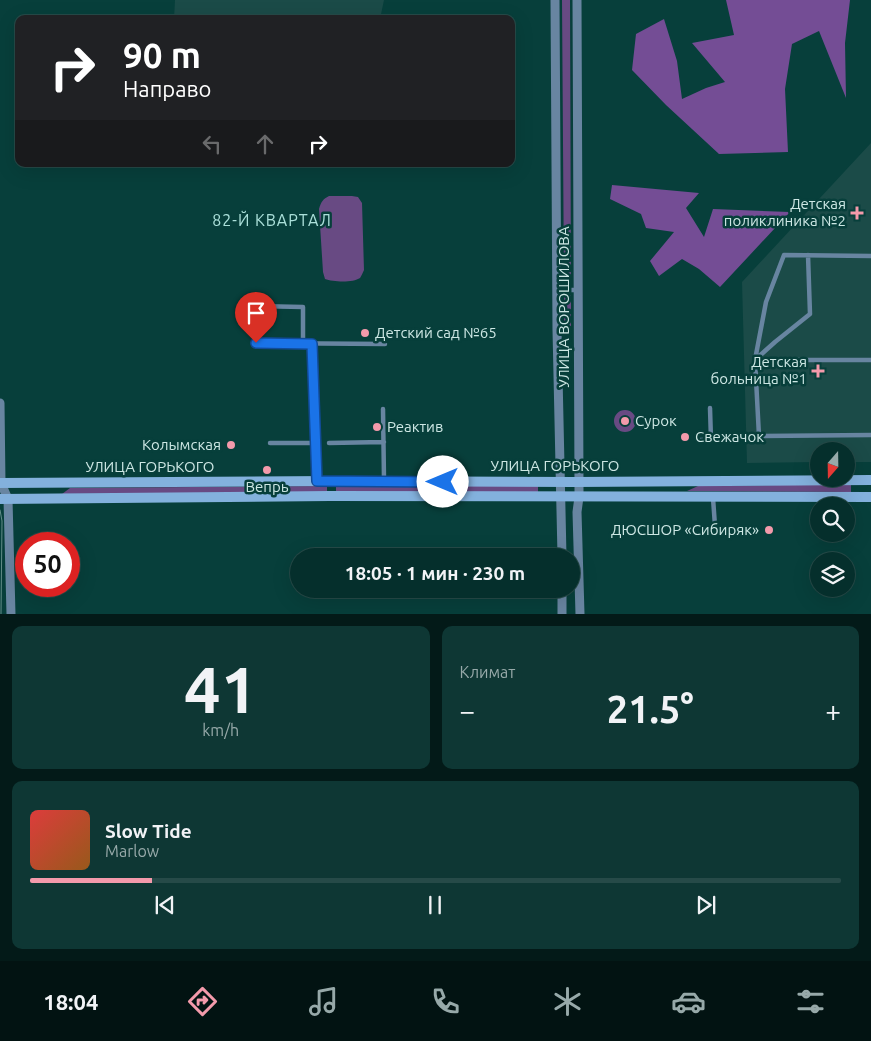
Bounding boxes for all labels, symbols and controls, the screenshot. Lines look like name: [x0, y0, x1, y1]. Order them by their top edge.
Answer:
icon: right: [40, 35, 105, 100]
text: 90 m: [123, 35, 201, 75]
text: Направо: [123, 76, 211, 101]
icon: left: [198, 130, 226, 158]
icon: ahead: [251, 130, 279, 158]
icon: right: [304, 130, 332, 158]
place label: Детская поликлиника №2: [724, 195, 846, 229]
marker: Детская поликлиника №2: [850, 206, 864, 220]
district label: 82-Й КВАРТАЛ: [212, 210, 332, 229]
street label: УЛИЦА ВОРОШИЛОВА: [555, 226, 572, 388]
pin: [235, 292, 277, 343]
icon: arrive: [242, 299, 270, 327]
place label: Детский сад №65: [375, 324, 497, 341]
marker: Детский сад №65: [359, 327, 371, 339]
place label: Детская больница №1: [710, 353, 807, 387]
marker: Детская больница №1: [811, 364, 825, 378]
place label: Сурок: [635, 412, 677, 429]
marker: Сурок: [619, 415, 631, 427]
place label: Реактив: [387, 418, 443, 435]
marker: Реактив: [371, 421, 383, 433]
place label: Свежачок: [695, 428, 764, 445]
marker: Свежачок: [679, 431, 691, 443]
place label: Колымская: [142, 436, 221, 453]
marker: Колымская: [225, 439, 237, 451]
north arrow: [810, 442, 855, 488]
map controls: [810, 442, 855, 597]
position arrow: [416, 455, 468, 507]
street label: УЛИЦА ГОРЬКОГО: [490, 457, 620, 474]
street label: УЛИЦА ГОРЬКОГО: [85, 458, 215, 475]
marker: Вепрь: [261, 464, 273, 476]
place label: Вепрь: [246, 478, 289, 495]
button: search: [810, 497, 855, 542]
place label: ДЮСШОР «Сибиряк»: [611, 521, 759, 538]
marker: ДЮСШОР «Сибиряк»: [763, 524, 775, 536]
speed limit sign: 50: [15, 532, 80, 597]
button: layers: [810, 552, 855, 597]
text: 18:05 · 1 мин · 230 m: [345, 562, 525, 584]
text: 41: [184, 652, 257, 725]
text: Климат: [460, 663, 515, 681]
text: 21.5°: [607, 688, 694, 730]
text: −: [460, 695, 475, 726]
text: +: [825, 695, 841, 726]
text: km/h: [202, 721, 239, 739]
text: Slow Tide: [105, 820, 192, 842]
text: Marlow: [105, 842, 159, 860]
icon: previous: [151, 891, 179, 919]
icon: pause: [421, 891, 449, 919]
icon: next: [692, 891, 720, 919]
icon: directions: [185, 984, 220, 1019]
icon: music: [306, 984, 341, 1019]
icon: phone: [428, 984, 463, 1019]
icon: climate: [550, 984, 585, 1019]
icon: car: [671, 984, 706, 1019]
icon: filters: [793, 984, 828, 1019]
text: 18:04: [43, 989, 98, 1014]

